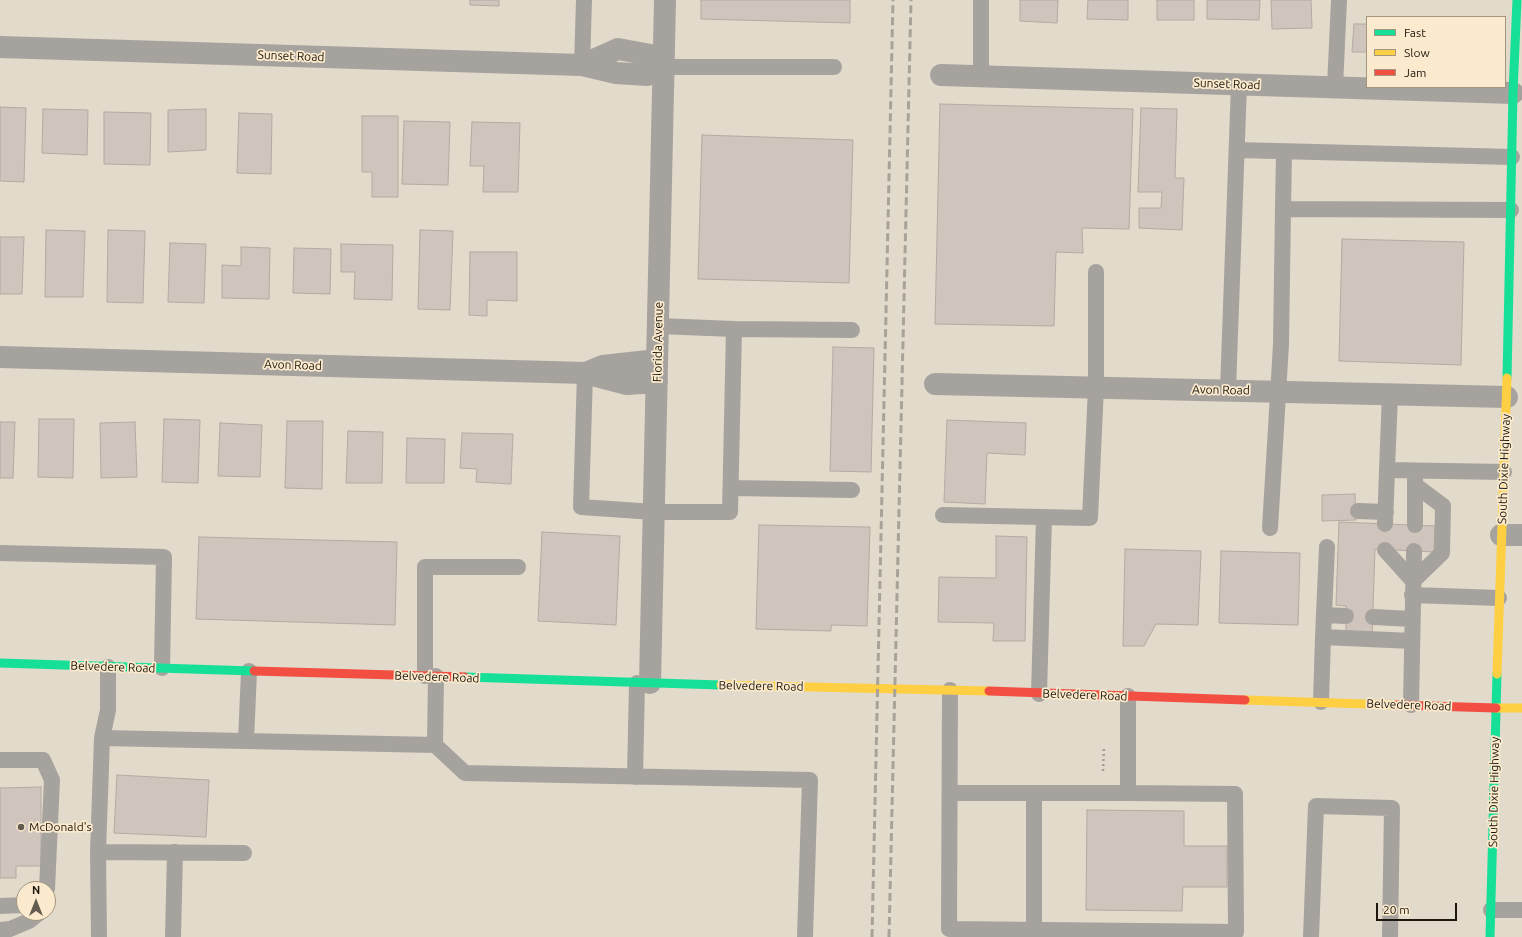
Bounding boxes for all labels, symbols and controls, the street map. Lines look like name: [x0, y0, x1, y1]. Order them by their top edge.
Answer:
legend: [1366, 16, 1506, 88]
text: Fast: [1404, 26, 1426, 39]
text: Slow: [1404, 46, 1430, 59]
street label: Sunset Road: [257, 48, 325, 64]
text: Jam: [1404, 66, 1426, 79]
street label: Sunset Road: [1193, 76, 1261, 92]
street label: Florida Avenue: [650, 302, 666, 382]
street label: Avon Road: [264, 357, 322, 373]
street label: Avon Road: [1192, 382, 1250, 398]
street label: South Dixie Highway: [1495, 414, 1513, 524]
street label: Belvedere Road: [70, 658, 156, 676]
street label: Belvedere Road: [394, 668, 480, 686]
street label: Belvedere Road: [718, 678, 804, 694]
street label: Belvedere Road: [1042, 686, 1128, 704]
street label: Belvedere Road: [1366, 696, 1452, 714]
street label: South Dixie Highway: [1486, 737, 1502, 847]
place label: McDonald's: [29, 820, 92, 834]
marker: McDonald's: [16, 822, 26, 832]
north arrow: [16, 881, 56, 921]
text: N: [32, 884, 40, 896]
scale bar: [1378, 895, 1459, 921]
text: 20 m: [1383, 903, 1410, 916]

